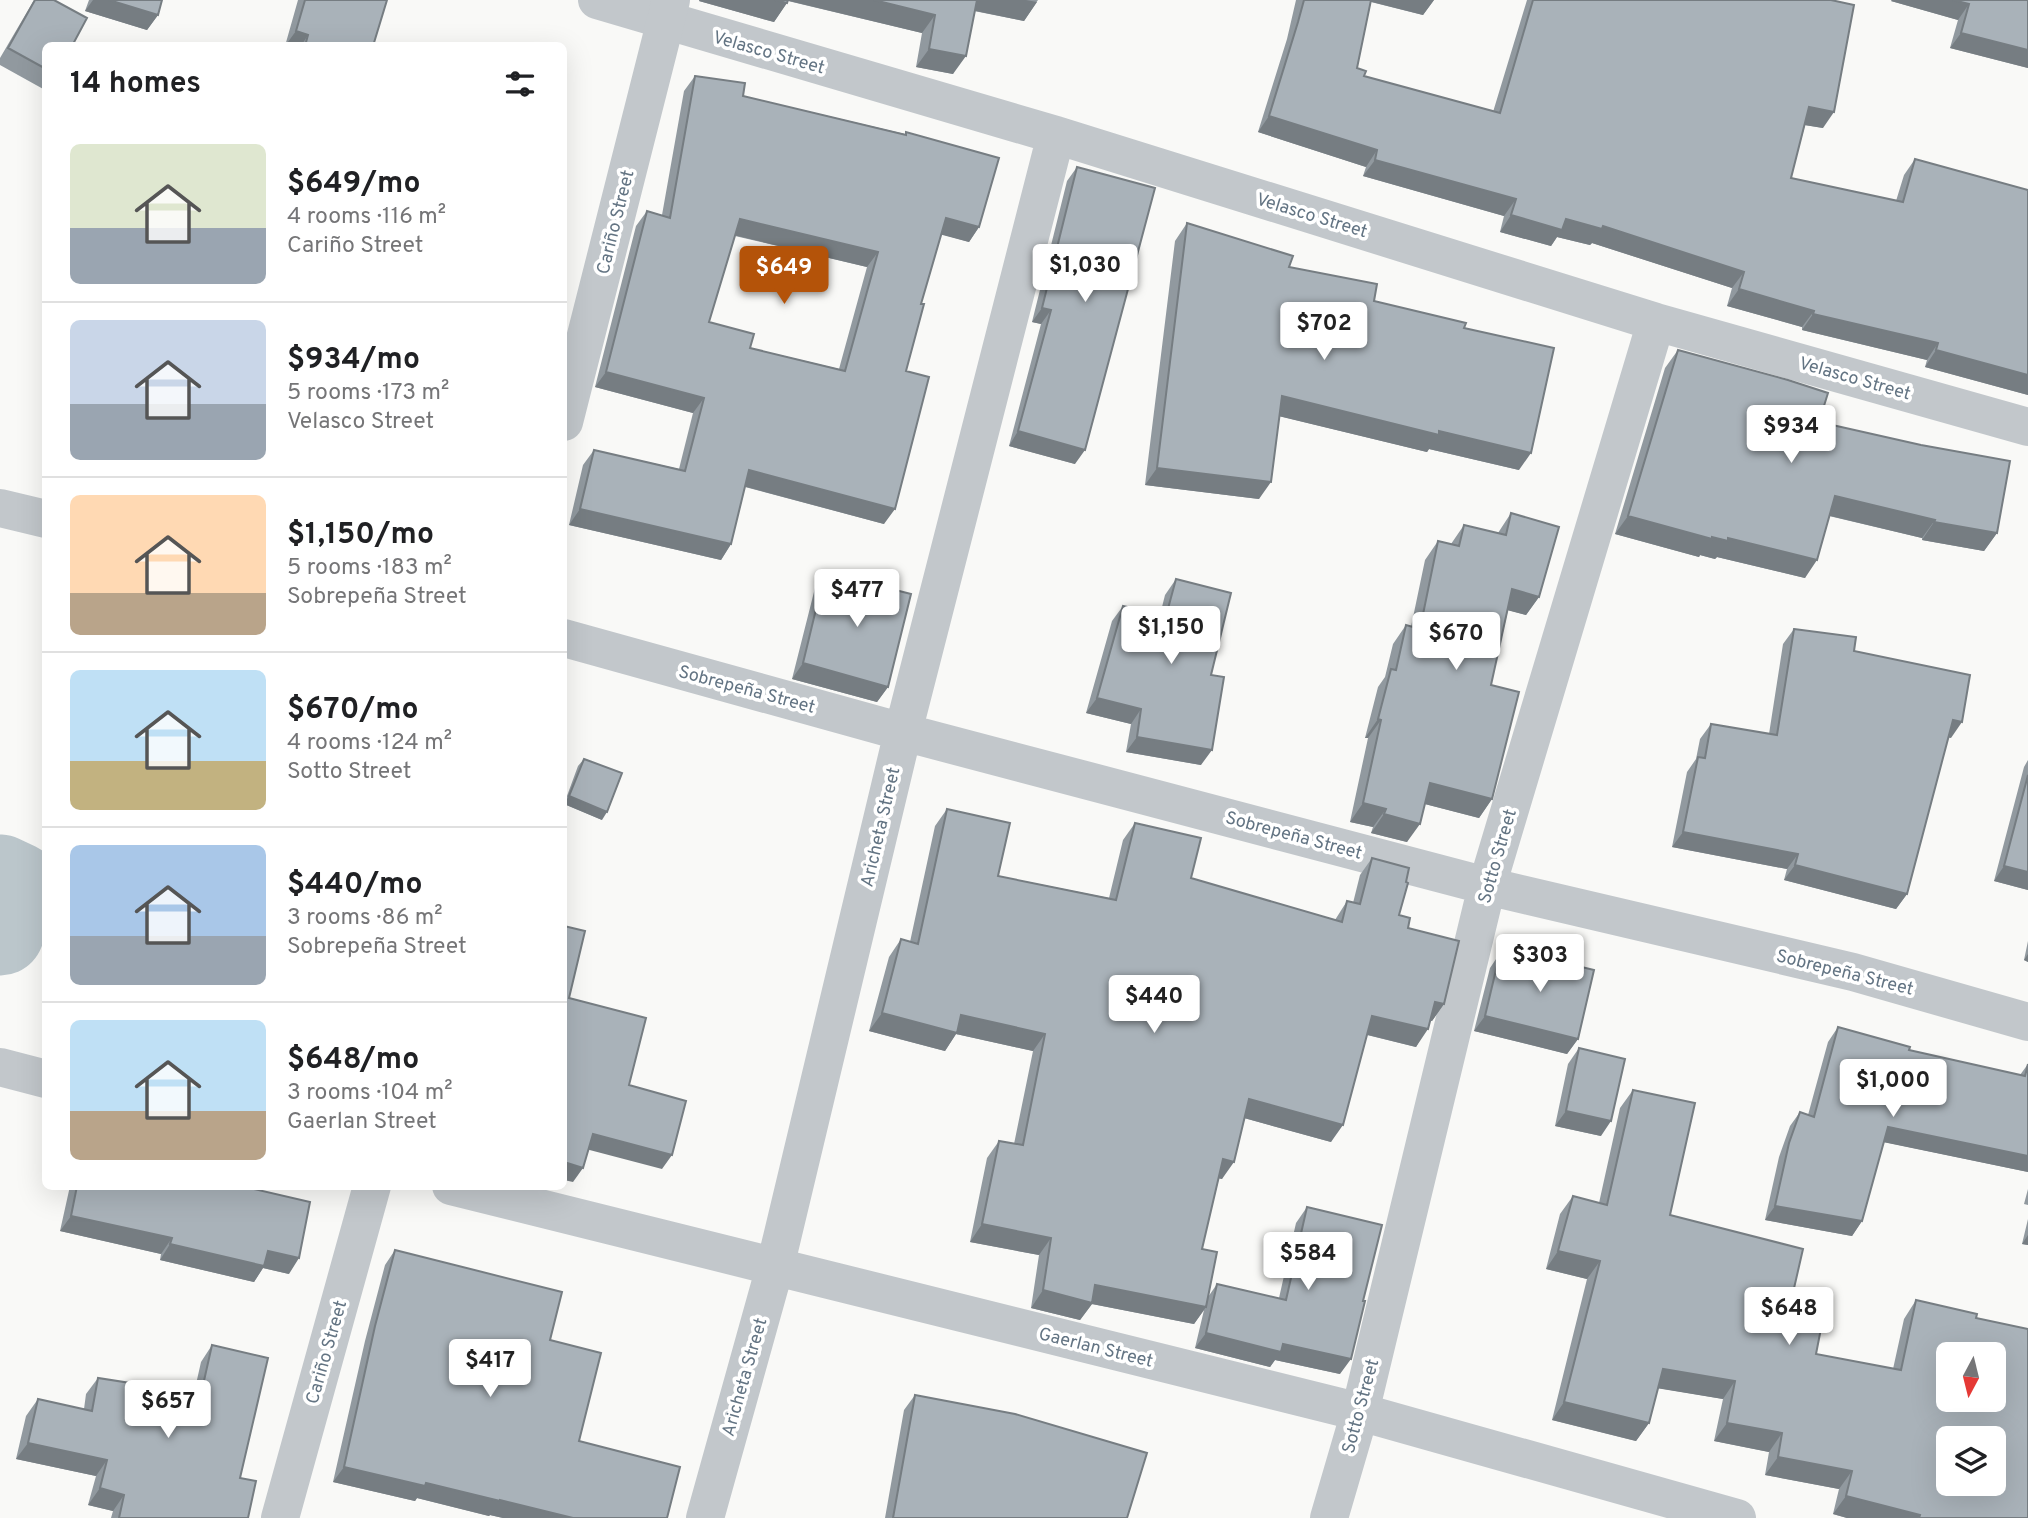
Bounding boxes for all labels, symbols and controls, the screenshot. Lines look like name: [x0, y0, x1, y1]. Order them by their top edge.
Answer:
street label: Velasco Street: [710, 27, 827, 80]
icon: filters: [501, 65, 539, 103]
text: 14 homes: [70, 66, 201, 103]
text: $649/mo: [287, 166, 420, 203]
street label: Cariño Street: [592, 168, 641, 277]
icon: home: [126, 172, 210, 256]
street label: Velasco Street: [1253, 189, 1370, 244]
text: 4 rooms · 116 m²: [287, 203, 446, 232]
text: Cariño Street: [287, 232, 423, 261]
pin: $1,030: [1028, 244, 1142, 304]
pin: $649: [743, 246, 825, 306]
text: $1,030: [1049, 252, 1121, 281]
text: $649: [756, 254, 812, 283]
pin: $702: [1283, 302, 1365, 362]
text: $702: [1296, 310, 1352, 339]
text: $934/mo: [287, 342, 420, 379]
icon: home: [126, 348, 210, 432]
street label: Velasco Street: [1796, 353, 1913, 406]
text: 5 rooms · 173 m²: [287, 379, 449, 408]
pin: $934: [1750, 406, 1832, 465]
text: Velasco Street: [287, 408, 434, 437]
text: $934: [1763, 413, 1819, 442]
text: $1,150/mo: [287, 517, 434, 554]
icon: home: [126, 523, 210, 607]
text: 5 rooms · 183 m²: [287, 554, 452, 583]
pin: $477: [816, 570, 898, 629]
text: $477: [830, 577, 884, 606]
text: Sobrepeña Street: [287, 583, 467, 612]
pin: $1,150: [1114, 606, 1228, 666]
pin: $670: [1415, 612, 1497, 672]
text: $1,150: [1137, 614, 1205, 643]
text: $670: [1428, 620, 1484, 649]
street label: Sobrepeña Street: [676, 661, 818, 720]
text: $670/mo: [287, 692, 419, 729]
icon: home: [126, 698, 210, 782]
text: 4 rooms · 124 m²: [287, 729, 452, 758]
text: Sotto Street: [287, 758, 411, 787]
street label: Aricheta Street: [856, 765, 906, 890]
street label: Sotto Street: [1474, 806, 1523, 906]
street label: Sobrepeña Street: [1223, 807, 1365, 866]
text: $440/mo: [287, 867, 423, 904]
icon: home: [126, 873, 210, 957]
text: 3 rooms · 86 m²: [287, 904, 443, 933]
text: Sobrepeña Street: [287, 933, 467, 962]
pin: $303: [1499, 934, 1581, 994]
text: $303: [1512, 942, 1568, 971]
street label: Sobrepeña Street: [1774, 945, 1916, 1002]
pin: $440: [1113, 976, 1195, 1035]
text: $440: [1125, 983, 1183, 1012]
text: $648/mo: [287, 1042, 419, 1079]
icon: home: [126, 1048, 210, 1132]
pin: $1,000: [1836, 1060, 1950, 1119]
text: $1,000: [1856, 1067, 1930, 1096]
text: 3 rooms · 104 m²: [287, 1079, 452, 1108]
text: Gaerlan Street: [287, 1108, 437, 1137]
pin: $584: [1267, 1232, 1349, 1292]
text: $584: [1279, 1240, 1337, 1269]
pin: $648: [1748, 1288, 1830, 1347]
text: $648: [1760, 1295, 1818, 1324]
street label: Cariño Street: [302, 1298, 353, 1407]
street label: Aricheta Street: [718, 1315, 773, 1439]
street label: Gaerlan Street: [1036, 1323, 1155, 1374]
pin: $417: [449, 1340, 531, 1399]
north arrow: [1936, 1342, 2006, 1412]
map controls: [1936, 1342, 2006, 1496]
text: $417: [465, 1347, 515, 1376]
street label: Sotto Street: [1338, 1356, 1385, 1456]
pin: $657: [127, 1380, 209, 1440]
text: $657: [141, 1388, 195, 1417]
button: layers: [1936, 1426, 2006, 1496]

